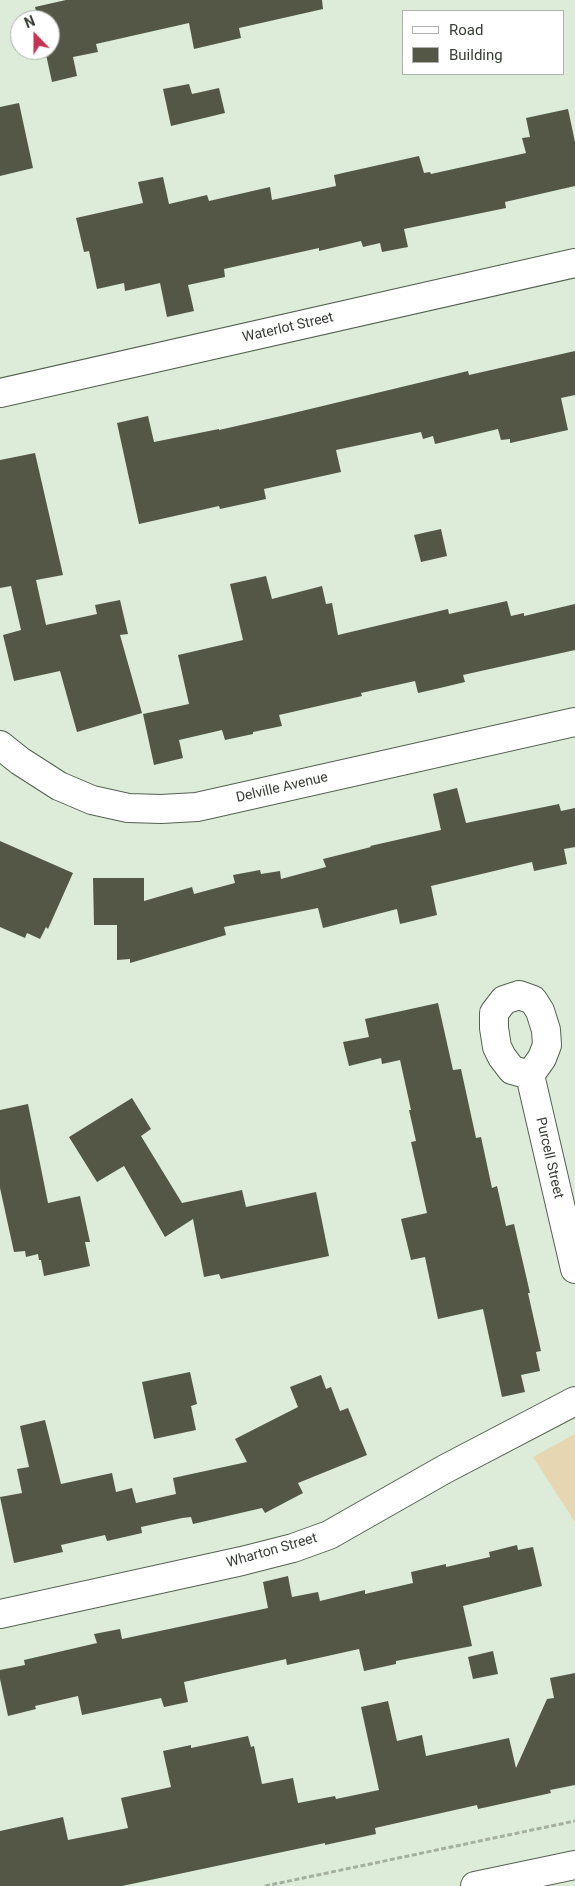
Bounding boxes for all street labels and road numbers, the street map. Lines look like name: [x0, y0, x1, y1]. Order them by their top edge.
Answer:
street label: Waterlot Street: [241, 309, 335, 347]
street label: Delville Avenue: [234, 769, 330, 807]
street label: Purcell Street: [531, 1116, 567, 1200]
street label: Wharton Street: [225, 1530, 319, 1572]

